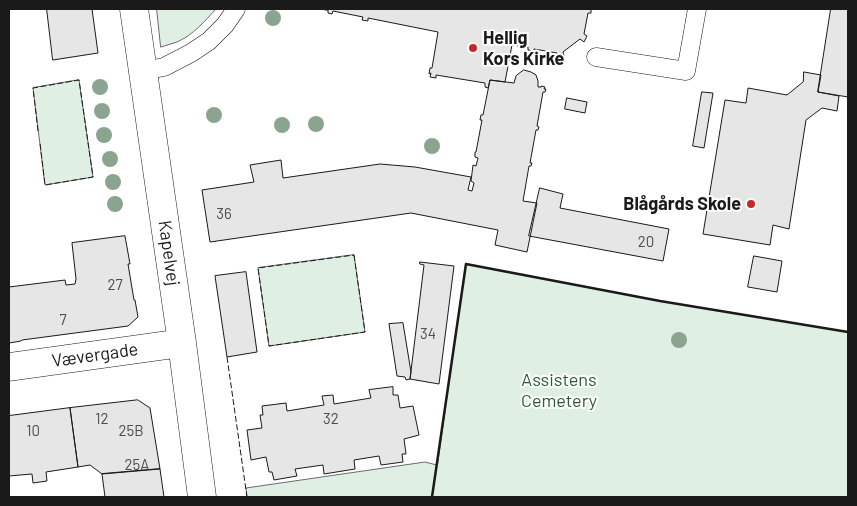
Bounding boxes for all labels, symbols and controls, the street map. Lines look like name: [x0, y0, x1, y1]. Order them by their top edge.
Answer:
place label: Hellig Kors Kirke: [483, 27, 564, 70]
marker: Hellig Kors Kirke: [467, 42, 479, 54]
place label: Blågårds Skole: [623, 193, 741, 215]
marker: Blågårds Skole: [745, 198, 757, 210]
house number: 36: [216, 205, 232, 223]
street label: Kapelvej: [154, 219, 184, 287]
house number: 20: [638, 233, 654, 251]
house number: 27: [107, 276, 123, 294]
house number: 7: [59, 311, 67, 329]
house number: 34: [420, 325, 436, 343]
street label: Vævergade: [50, 338, 140, 372]
park label: Assistens Cemetery: [521, 369, 597, 412]
house number: 12: [95, 410, 109, 428]
house number: 32: [323, 410, 339, 428]
house number: 10: [26, 422, 40, 440]
house number: 25B: [118, 422, 144, 440]
house number: 25A: [125, 456, 149, 474]

